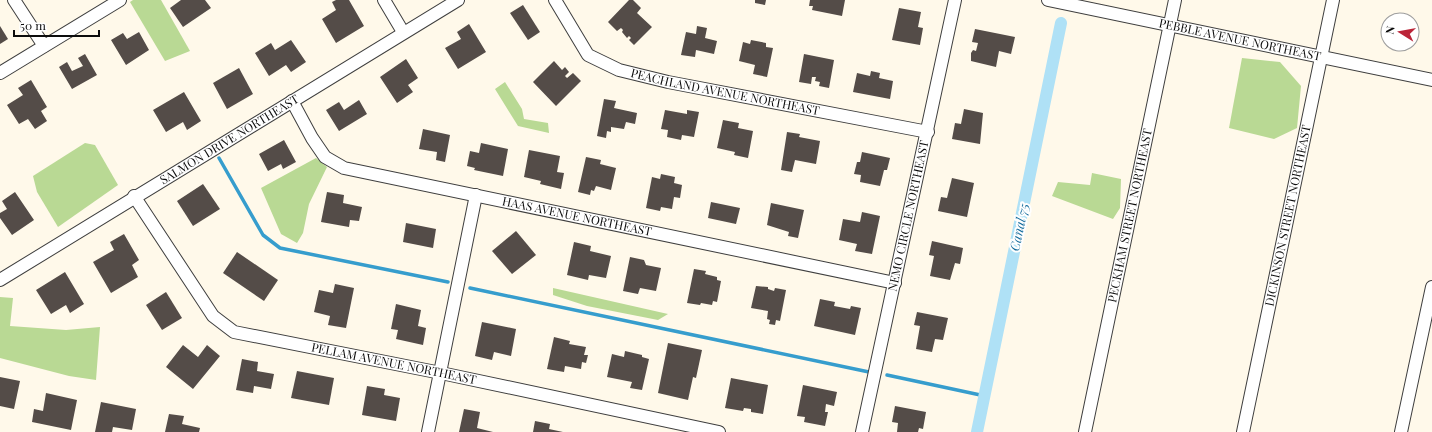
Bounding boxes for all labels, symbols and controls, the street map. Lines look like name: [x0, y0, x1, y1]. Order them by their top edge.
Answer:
scale bar: [14, 12, 99, 38]
north arrow: [1380, 12, 1420, 52]
street label: PEBBLE AVENUE NORTHEAST: [1158, 14, 1323, 64]
text: 50 m: [20, 17, 46, 33]
text: N: [1382, 25, 1398, 35]
street label: PEACHLAND AVENUE NORTHEAST: [629, 64, 822, 118]
street label: SALMON DRIVE NORTHEAST: [157, 90, 302, 187]
street label: DICKINSON STREET NORTHEAST: [1260, 123, 1314, 308]
street label: PECKHAM STREET NORTHEAST: [1103, 127, 1155, 304]
street label: NEMO CIRCLE NORTHEAST: [883, 138, 932, 293]
street label: HAAS AVENUE NORTHEAST: [501, 192, 654, 239]
water label: Canal 75: [1005, 201, 1032, 252]
street label: PELLAM AVENUE NORTHEAST: [310, 339, 478, 387]

